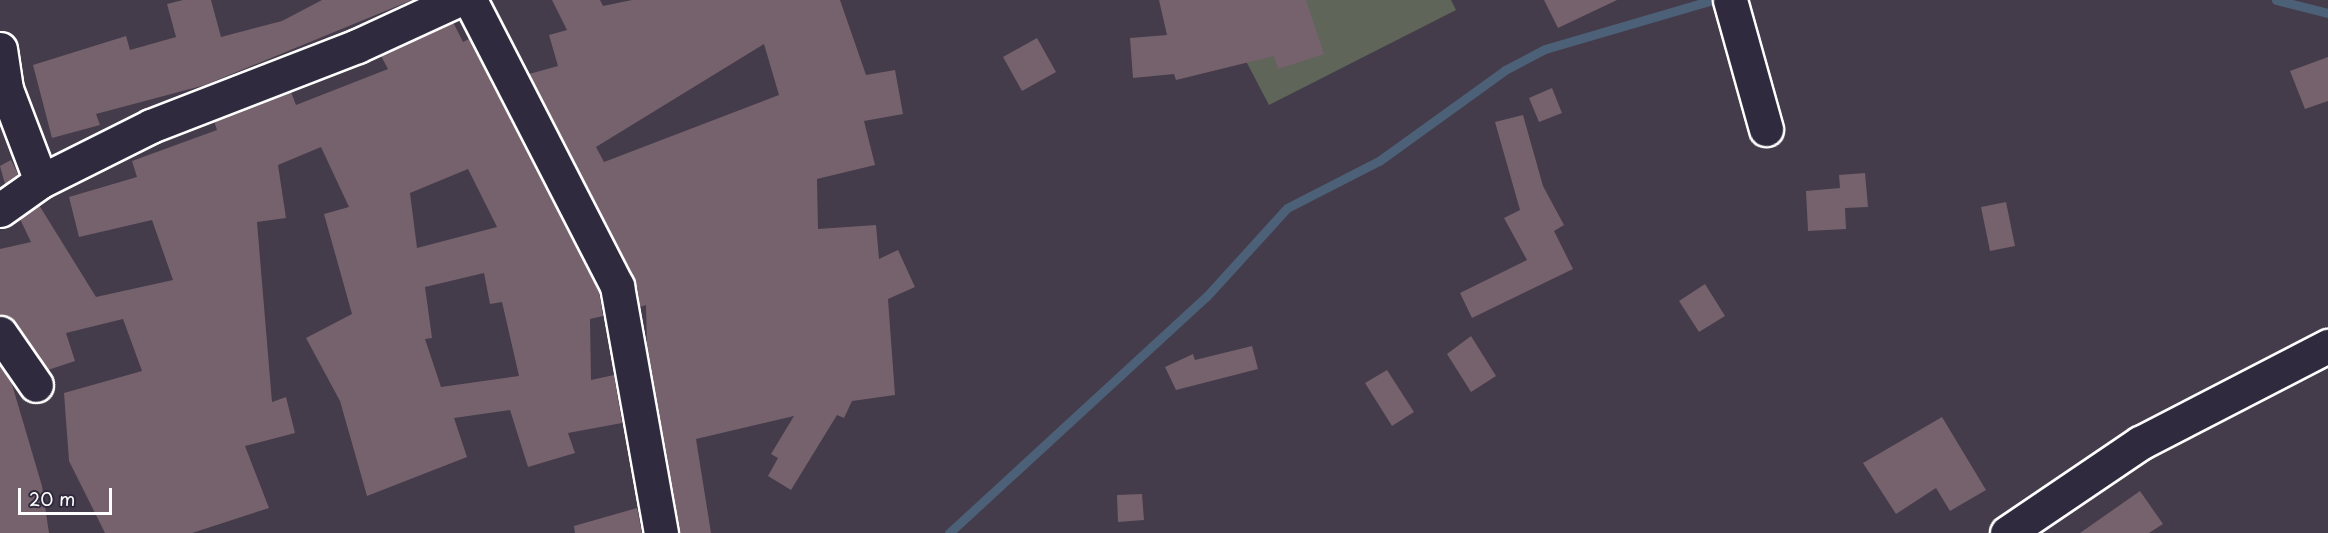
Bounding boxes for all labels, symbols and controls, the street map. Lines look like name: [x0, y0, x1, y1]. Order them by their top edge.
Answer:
scale bar: [21, 476, 116, 514]
text: 20 m: [29, 485, 75, 512]

